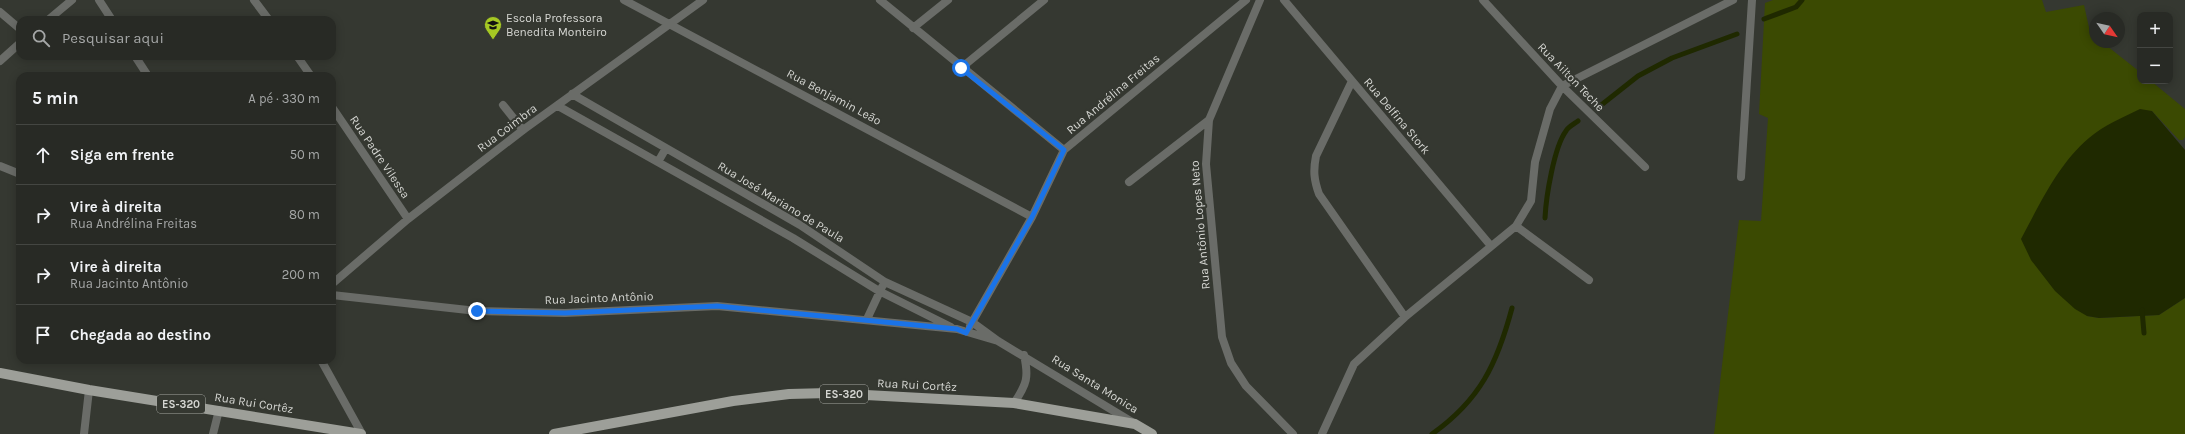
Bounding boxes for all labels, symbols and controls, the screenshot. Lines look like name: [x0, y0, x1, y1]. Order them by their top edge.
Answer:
place label: Escola Professora Benedita Monteiro: [506, 11, 607, 39]
north arrow: [2089, 12, 2125, 48]
map controls: [2137, 12, 2173, 84]
button: +: [2137, 12, 2173, 48]
school or university icon: Escola Professora Benedita Monteiro: [483, 15, 503, 40]
search box: [16, 16, 336, 60]
icon: search: [30, 27, 52, 49]
text: Pesquisar aqui: [62, 29, 164, 47]
street label: Rua Ailton Teche: [1535, 40, 1607, 114]
button: −: [2137, 48, 2173, 84]
street label: Rua Andrélina Freitas: [1064, 51, 1162, 137]
route start: [952, 59, 970, 77]
street label: Rua Benjamin Leão: [784, 66, 884, 128]
street label: Rua Delfina Stork: [1361, 75, 1433, 157]
text: 5 min: [32, 88, 79, 108]
text: A pé · 330 m: [248, 91, 320, 106]
street label: Rua Coimbra: [474, 101, 540, 155]
street label: Rua Padre Vilessa: [347, 113, 413, 201]
icon: ahead: [32, 144, 54, 166]
text: Siga em frente: [70, 146, 174, 164]
text: 50 m: [290, 147, 320, 162]
street label: Rua José Mariano de Paula: [715, 159, 847, 245]
street label: Rua Antônio Lopes Neto: [1187, 160, 1213, 290]
text: Vire à direita: [70, 198, 162, 216]
icon: right: [32, 204, 54, 226]
text: 80 m: [289, 207, 320, 222]
text: Rua Andrélina Freitas: [70, 216, 197, 231]
text: Vire à direita: [70, 258, 162, 276]
icon: right: [32, 264, 54, 286]
text: 200 m: [282, 267, 320, 282]
text: Rua Jacinto Antônio: [70, 276, 188, 291]
street label: Rua Jacinto Antônio: [544, 289, 654, 307]
route end: [468, 302, 486, 320]
icon: arrive: [32, 324, 54, 346]
text: Chegada ao destino: [70, 326, 211, 344]
street label: Rua Santa Monica: [1049, 352, 1141, 416]
street label: Rua Rui Cortêz: [877, 376, 957, 394]
road number: ES-320: [820, 385, 868, 403]
street label: Rua Rui Cortêz: [214, 390, 295, 416]
road number: ES-320: [157, 395, 205, 413]

